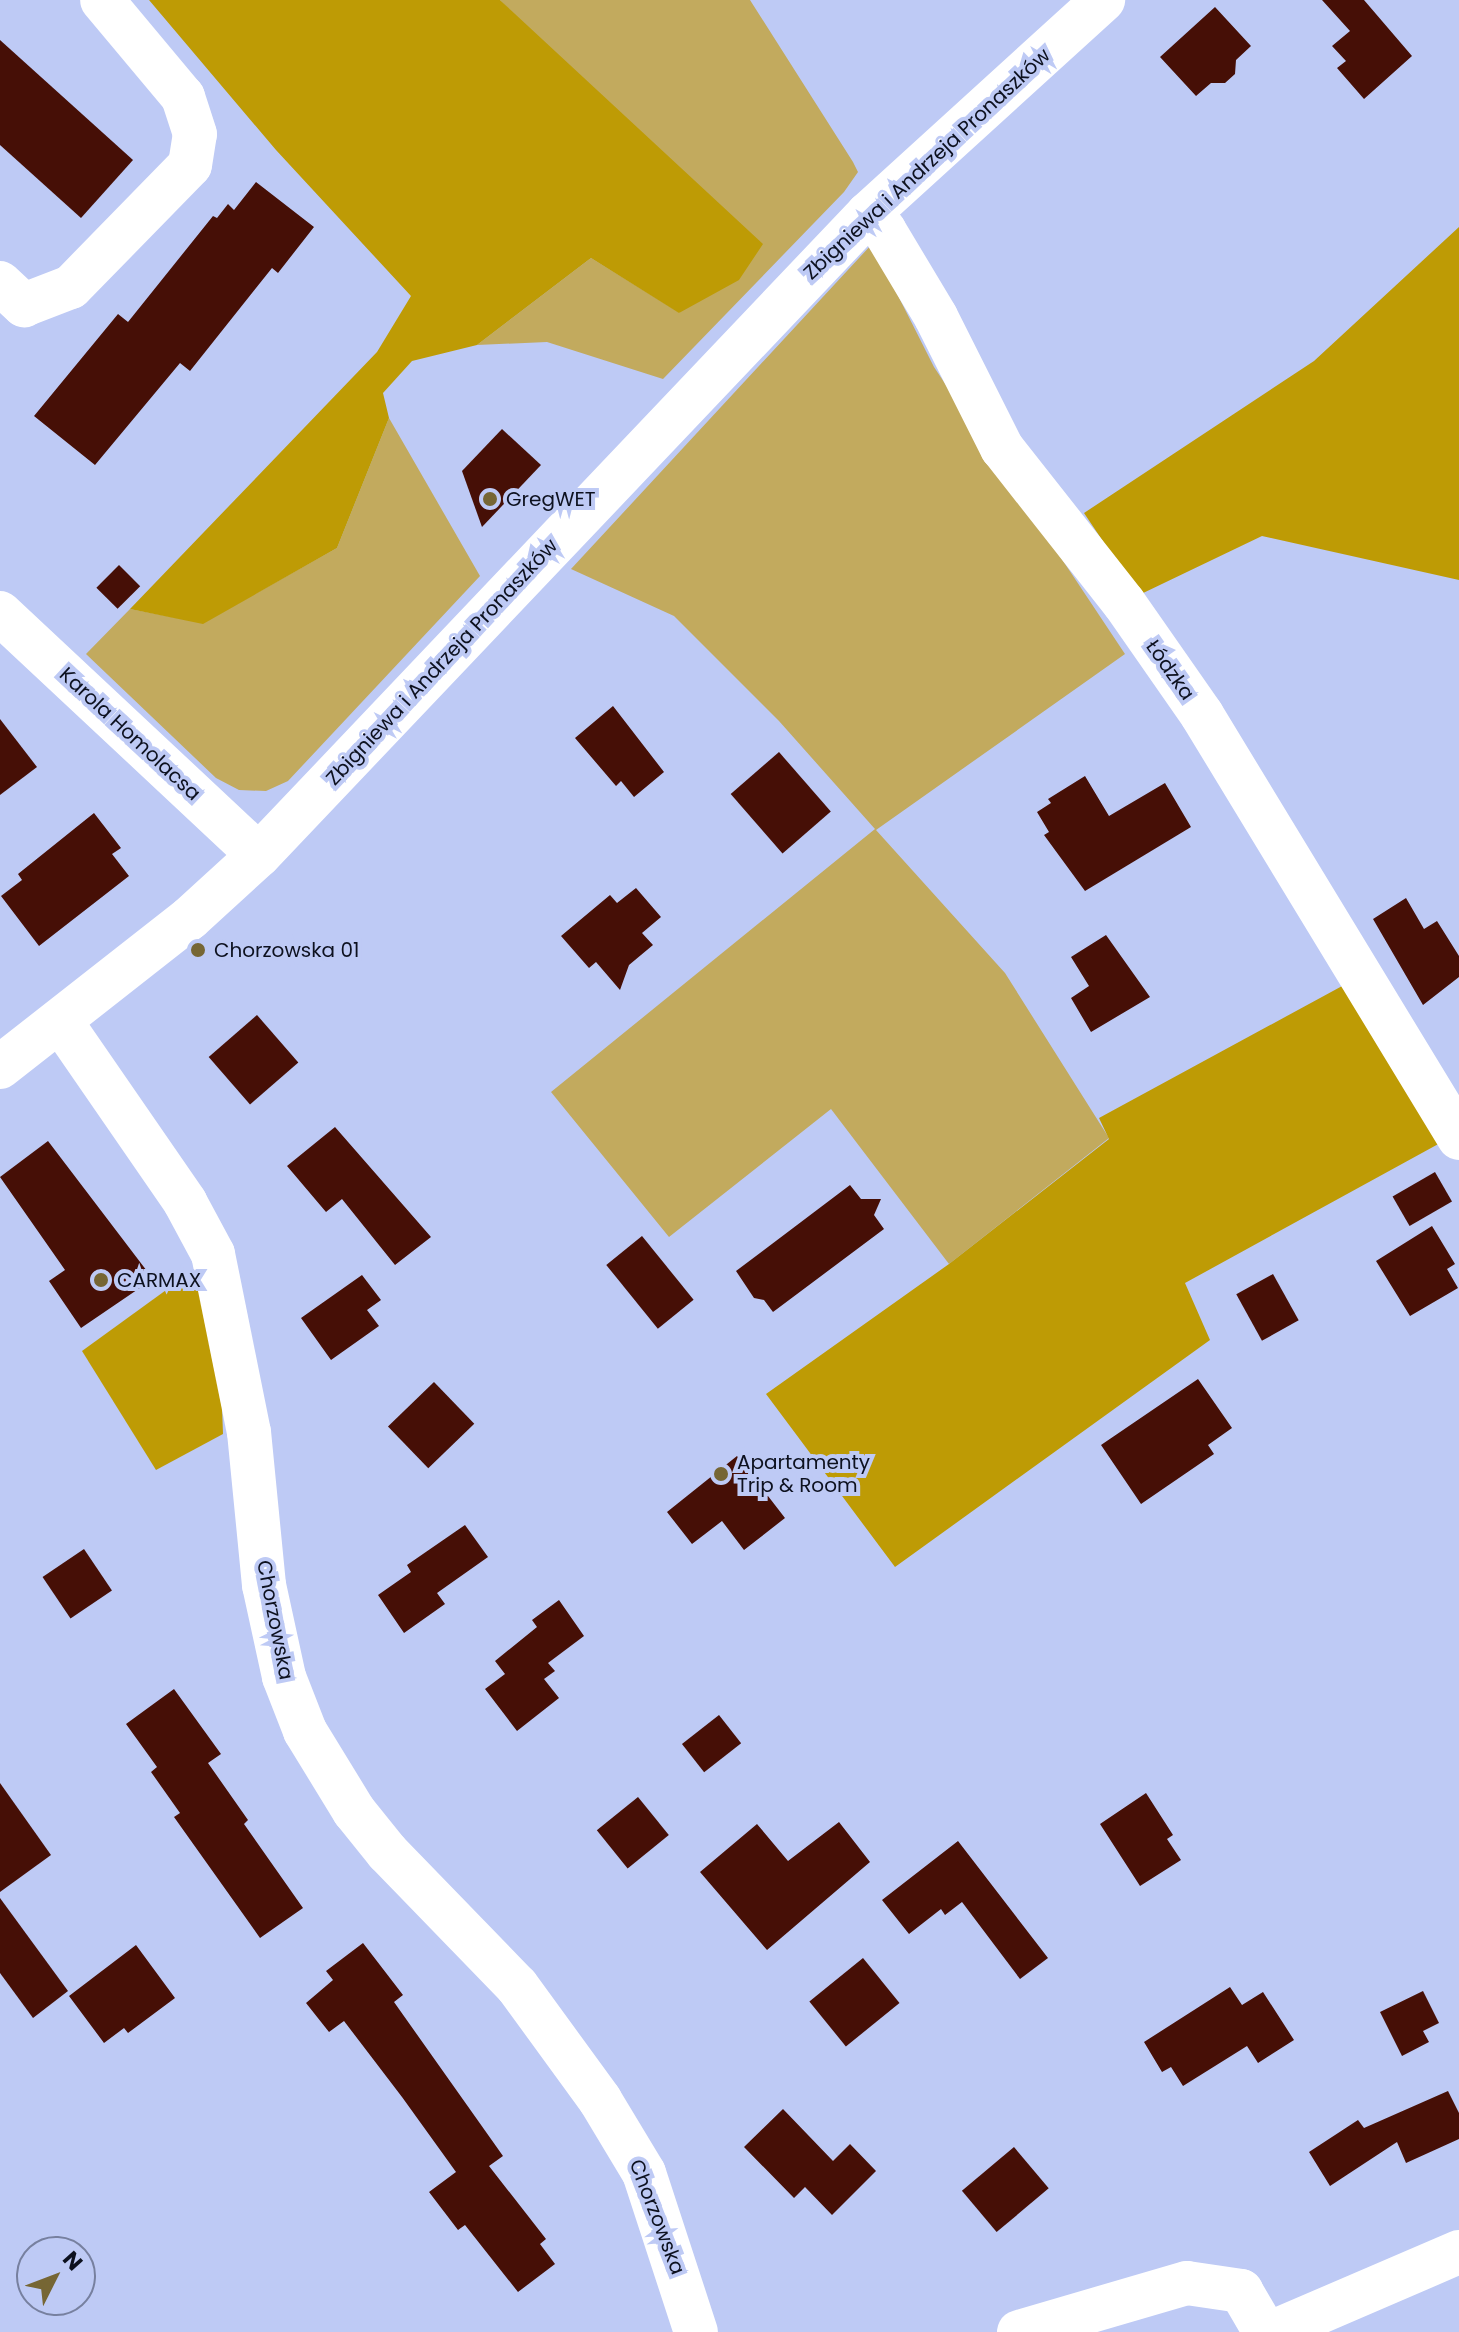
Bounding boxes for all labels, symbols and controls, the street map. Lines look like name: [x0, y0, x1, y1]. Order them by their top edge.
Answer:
street label: Zbigniewa i Andrzeja Pronaszków: [799, 43, 1055, 285]
place label: GregWET: [506, 487, 596, 511]
marker: GregWET: [481, 490, 499, 508]
street label: Zbigniewa i Andrzeja Pronaszków: [321, 534, 563, 790]
street label: Łódzka: [1141, 635, 1199, 705]
street label: Karola Homolacsa: [54, 662, 206, 806]
place label: Chorzowska 01: [214, 938, 359, 962]
marker: Chorzowska 01: [189, 941, 207, 959]
place label: CARMAX: [117, 1268, 201, 1292]
marker: CARMAX: [92, 1271, 110, 1289]
place label: Apartamenty Trip & Room: [737, 1450, 870, 1497]
marker: Apartamenty Trip & Room: [712, 1465, 730, 1483]
street label: Chorzowska: [252, 1558, 298, 1682]
street label: Chorzowska: [624, 2156, 690, 2278]
north arrow: [16, 2236, 96, 2316]
text: N: [56, 2244, 90, 2277]

